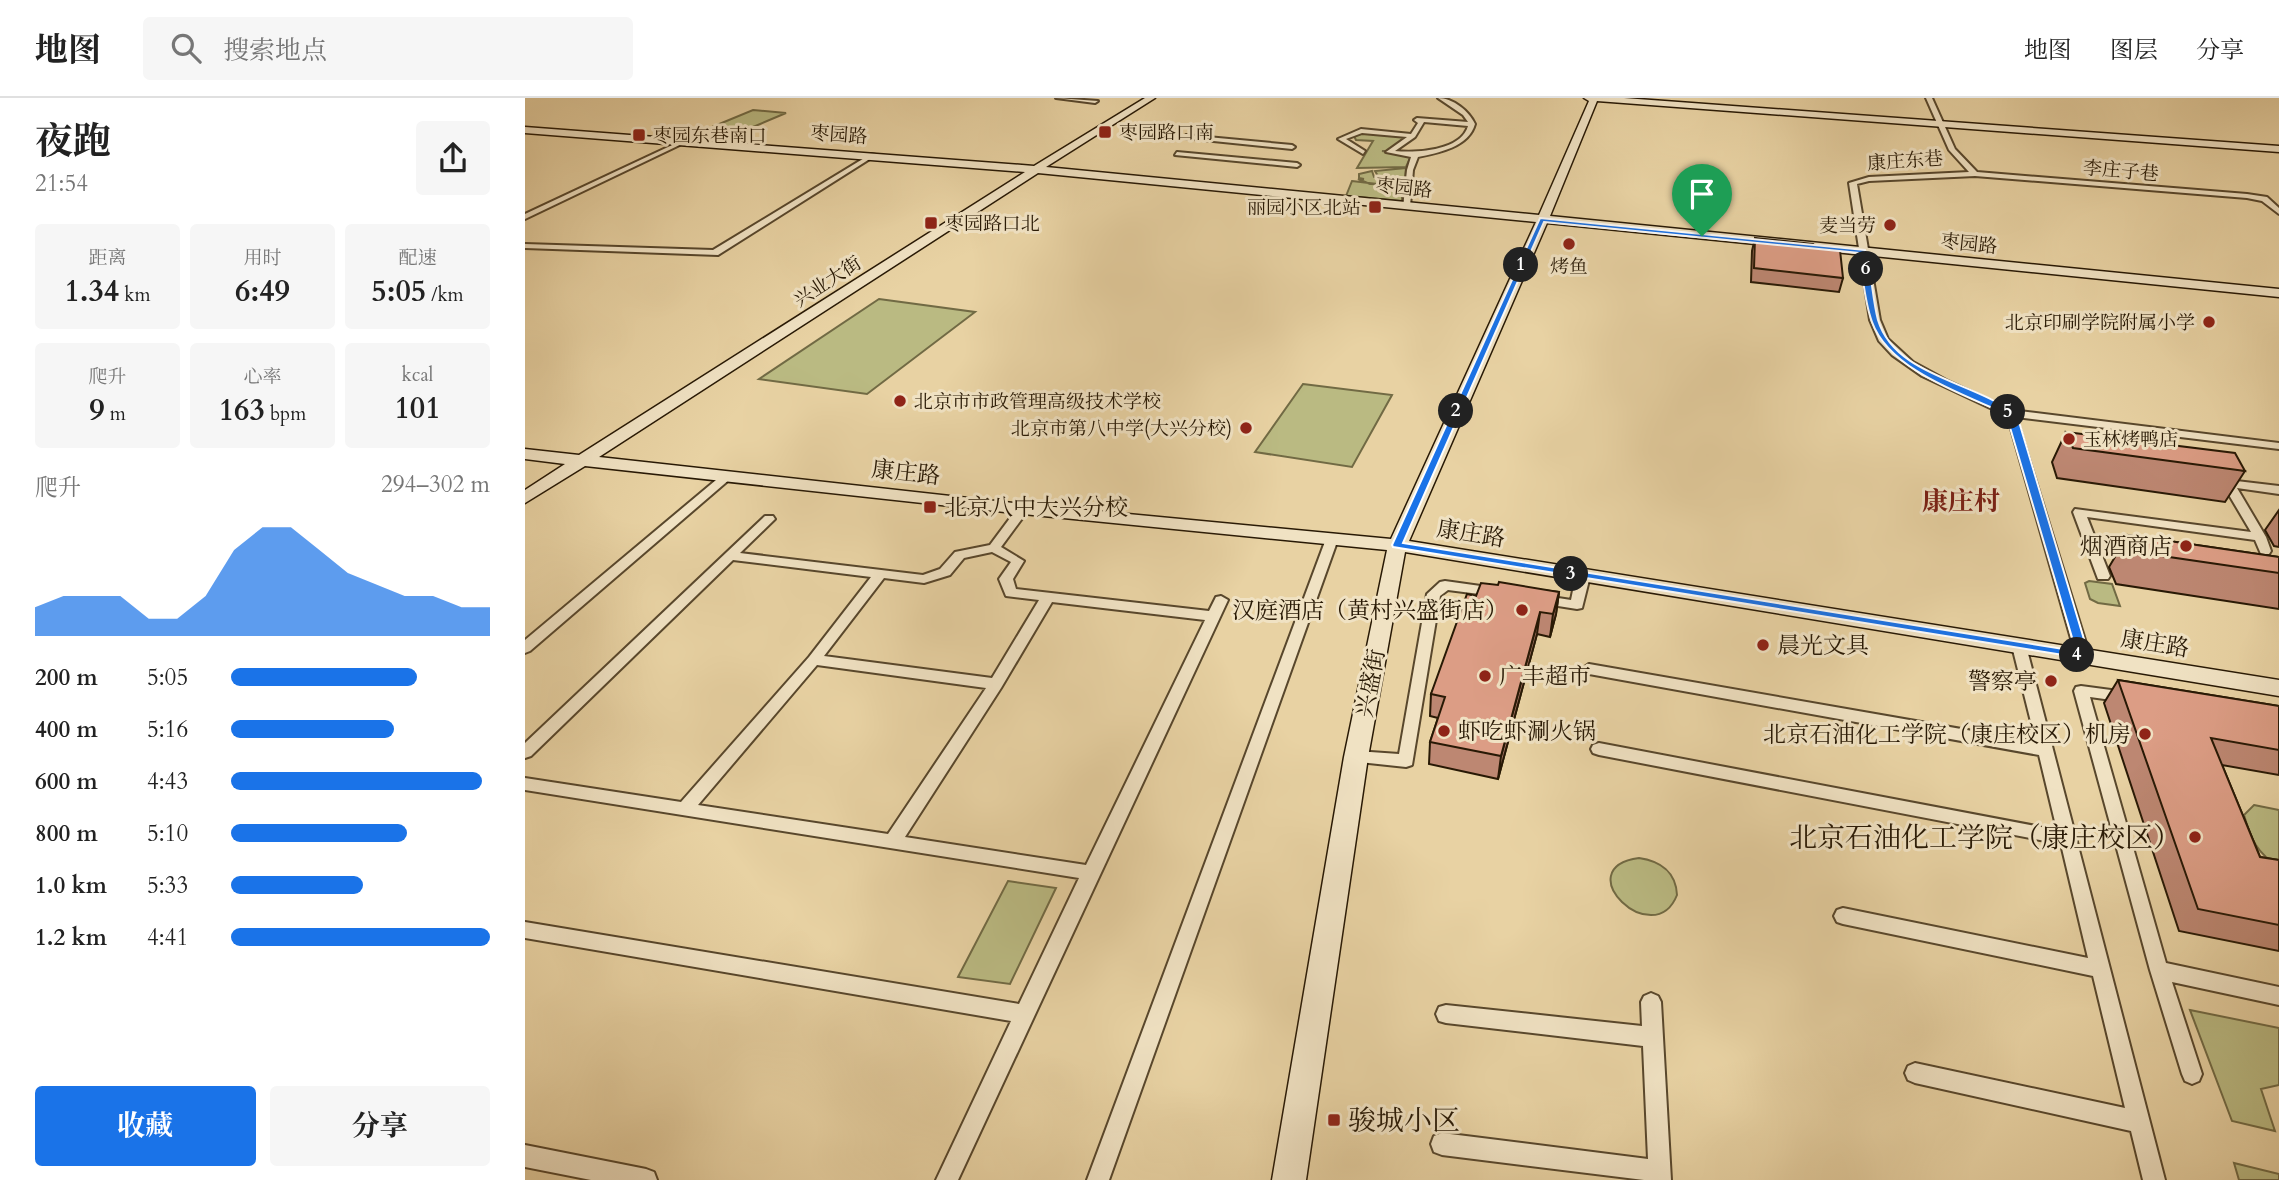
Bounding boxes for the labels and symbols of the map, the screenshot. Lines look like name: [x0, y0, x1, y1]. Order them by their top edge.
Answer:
street label: 枣园路: [810, 120, 868, 150]
place label: 枣园路口南: [1119, 120, 1214, 146]
place label: 枣园东巷南口: [653, 123, 767, 149]
marker: 枣园路口南: [1097, 124, 1113, 140]
marker: 枣园东巷南口: [631, 127, 647, 143]
street label: 康庄东巷: [1866, 145, 1944, 177]
street label: 李庄子巷: [2082, 155, 2160, 187]
pin: [1672, 164, 1732, 236]
street label: 枣园路: [1374, 172, 1434, 204]
place label: 丽园小区北站: [1247, 195, 1361, 221]
marker: 丽园小区北站: [1367, 199, 1383, 215]
place label: 枣园路口北: [945, 211, 1040, 237]
place label: 麦当劳: [1819, 213, 1876, 239]
marker: 枣园路口北: [923, 215, 939, 231]
marker: 麦当劳: [1882, 217, 1898, 233]
street label: 枣园路: [1939, 228, 1999, 260]
marker: 烤鱼: [1561, 236, 1577, 252]
pin: 1: [1503, 248, 1539, 282]
street label: 兴业大街: [789, 250, 867, 313]
pin: 6: [1849, 252, 1883, 286]
place label: 烤鱼: [1550, 254, 1588, 280]
place label: 北京印刷学院附属小学: [2005, 310, 2195, 336]
marker: 北京印刷学院附属小学: [2201, 314, 2217, 330]
place label: 北京市市政管理高级技术学校: [914, 389, 1161, 415]
marker: 北京市市政管理高级技术学校: [892, 393, 908, 409]
pin: 2: [1439, 394, 1473, 428]
pin: 5: [1991, 394, 2025, 430]
place label: 北京市第八中学(大兴分校): [1011, 416, 1232, 442]
marker: 北京市第八中学(大兴分校): [1238, 420, 1254, 436]
place label: 玉林烤鸭店: [2083, 427, 2178, 453]
marker: 玉林烤鸭店: [2061, 431, 2077, 447]
street label: 康庄路: [870, 453, 942, 492]
district label: 康庄村: [1922, 484, 2000, 519]
place label: 北京八中大兴分校: [944, 492, 1128, 523]
marker: 北京八中大兴分校: [922, 499, 938, 515]
street label: 康庄路: [1434, 513, 1507, 554]
place label: 烟酒商店: [2080, 531, 2172, 562]
marker: 烟酒商店: [2178, 538, 2194, 554]
pin: 3: [1553, 556, 1589, 592]
place label: 汉庭酒店（黄村兴盛街店）: [1232, 595, 1508, 626]
marker: 汉庭酒店（黄村兴盛街店）: [1514, 602, 1530, 618]
street label: 康庄路: [2118, 623, 2191, 664]
place label: 晨光文具: [1777, 630, 1869, 661]
marker: 晨光文具: [1755, 637, 1771, 653]
pin: 4: [2059, 638, 2095, 672]
street label: 兴盛街: [1349, 646, 1392, 720]
place label: 广丰超市: [1499, 661, 1591, 692]
place label: 警察亭: [1968, 666, 2037, 697]
marker: 广丰超市: [1477, 668, 1493, 684]
marker: 警察亭: [2043, 673, 2059, 689]
place label: 虾吃虾涮火锅: [1458, 716, 1596, 747]
place label: 北京石油化工学院（康庄校区）机房: [1763, 719, 2131, 750]
marker: 虾吃虾涮火锅: [1436, 723, 1452, 739]
marker: 北京石油化工学院（康庄校区）机房: [2137, 726, 2153, 742]
place label: 北京石油化工学院（康庄校区）: [1789, 819, 2181, 857]
marker: 北京石油化工学院（康庄校区）: [2187, 829, 2203, 845]
place label: 骏城小区: [1348, 1102, 1460, 1140]
marker: 骏城小区: [1326, 1112, 1342, 1128]

